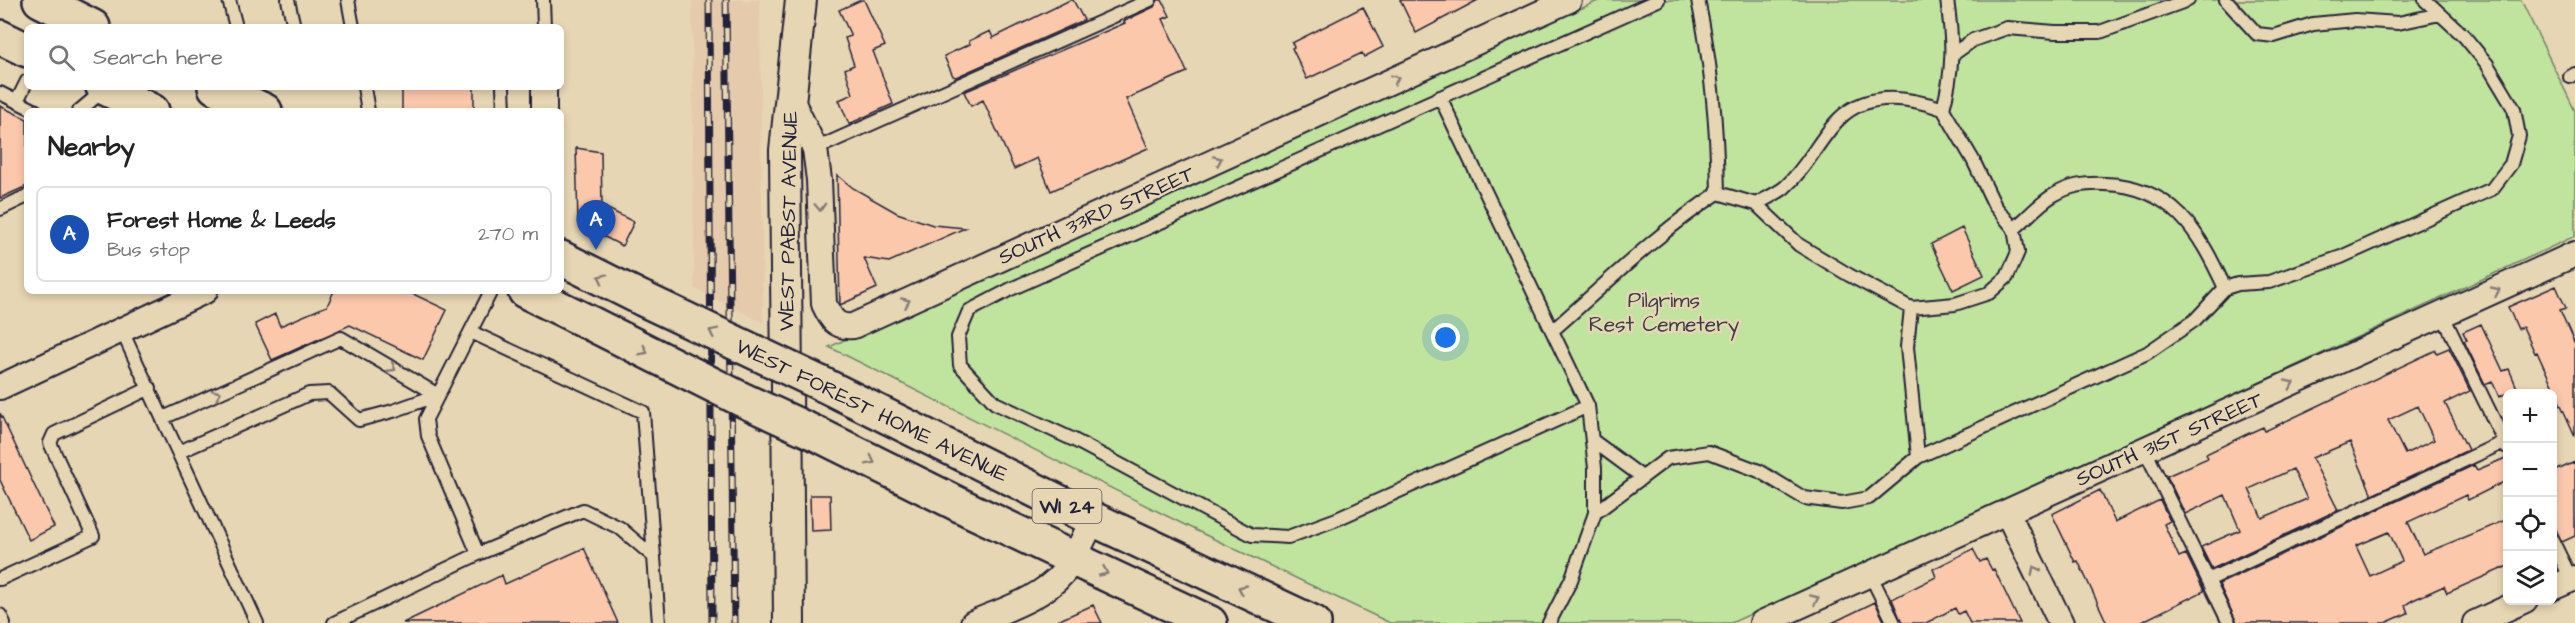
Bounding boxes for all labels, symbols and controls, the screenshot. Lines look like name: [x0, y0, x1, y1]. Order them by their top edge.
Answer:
search box: [24, 24, 564, 90]
icon: search: [45, 41, 78, 74]
text: Search here: [93, 42, 223, 73]
one-way arrow: [1389, 75, 1400, 87]
street label: WEST PABST AVENUE: [772, 110, 805, 331]
text: Nearby: [48, 129, 135, 165]
one-way arrow: [1211, 155, 1222, 167]
street label: SOUTH 33RD STREET: [994, 159, 1200, 272]
pin: A: [576, 200, 616, 250]
one-way arrow: [814, 202, 827, 211]
text: Forest Home & Leeds: [107, 205, 336, 236]
text: A: [63, 220, 76, 248]
text: 270 m: [478, 220, 538, 248]
text: Bus stop: [107, 236, 190, 264]
one-way arrow: [597, 274, 608, 286]
park label: Pilgrims Rest Cemetery: [1589, 286, 1740, 341]
one-way arrow: [2489, 286, 2500, 298]
one-way arrow: [900, 297, 911, 309]
your location: [1431, 323, 1460, 352]
one-way arrow: [708, 328, 719, 339]
street label: WEST FOREST HOME AVENUE: [731, 332, 1013, 489]
one-way arrow: [638, 343, 649, 355]
one-way arrow: [386, 361, 396, 373]
one-way arrow: [2284, 380, 2295, 392]
street label: SOUTH 31ST STREET: [2071, 385, 2268, 494]
one-way arrow: [210, 389, 221, 401]
map controls: [2503, 389, 2557, 605]
button: +: [2503, 389, 2557, 443]
button: −: [2503, 443, 2557, 497]
one-way arrow: [865, 453, 876, 465]
road number: WI 24: [1032, 489, 1102, 523]
button: locate: [2503, 497, 2557, 551]
button: layers: [2503, 551, 2557, 605]
one-way arrow: [1097, 565, 1108, 577]
one-way arrow: [2031, 566, 2043, 577]
one-way arrow: [1237, 585, 1248, 597]
one-way arrow: [1809, 594, 1820, 606]

